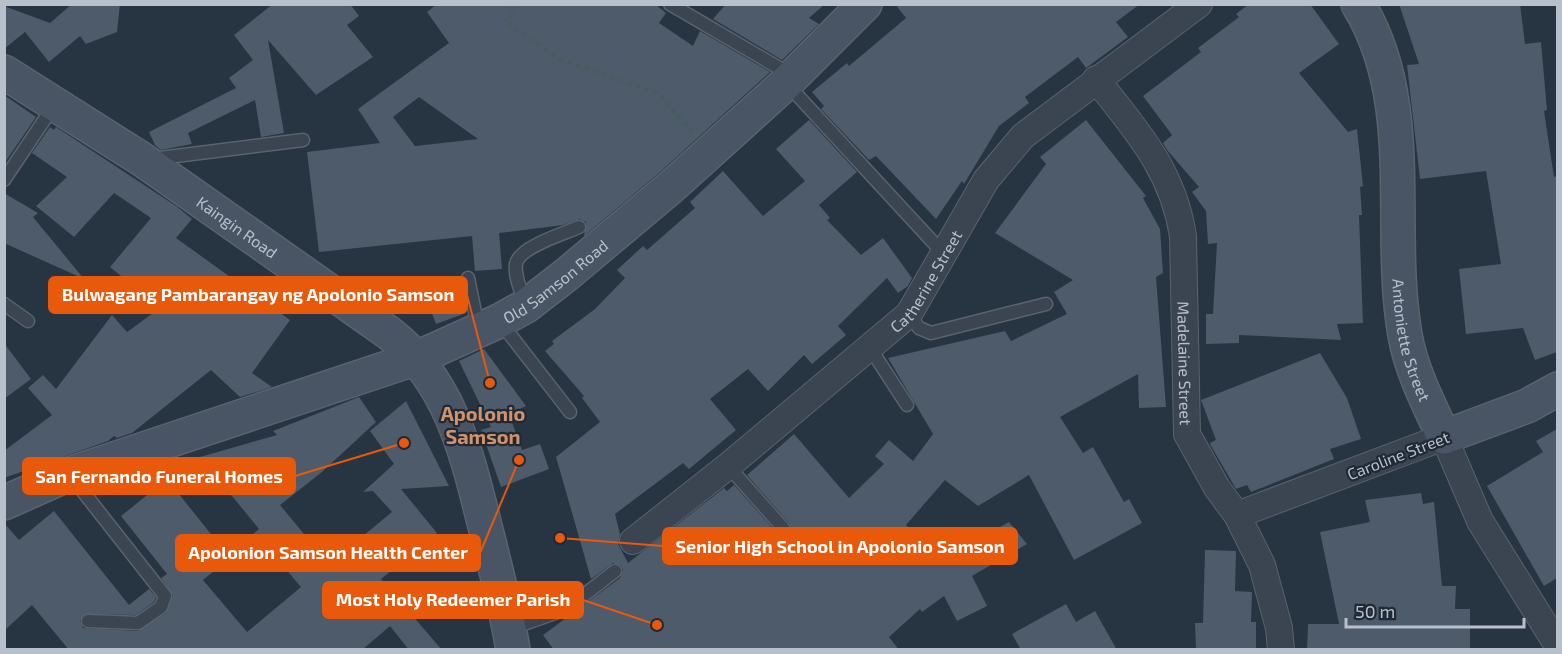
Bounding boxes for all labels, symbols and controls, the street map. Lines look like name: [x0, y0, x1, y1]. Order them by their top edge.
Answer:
street label: Kaingin Road: [193, 192, 281, 261]
street label: Catherine Street: [886, 226, 965, 336]
street label: Old Samson Road: [499, 235, 611, 327]
callout: Bulwagang Pambarangay ng Apolonio Samson: [49, 277, 467, 313]
street label: Antoniette Street: [1390, 278, 1435, 404]
text: Bulwagang Pambarangay ng Apolonio Samson: [62, 283, 454, 305]
street label: Madelaine Street: [1175, 301, 1196, 425]
district label: Apolonio Samson: [441, 401, 525, 448]
street label: Caroline Street: [1344, 427, 1452, 483]
callout: San Fernando Funeral Homes: [23, 458, 295, 494]
text: San Fernando Funeral Homes: [35, 465, 283, 487]
callout: Senior High School in Apolonio Samson: [663, 528, 1017, 564]
callout: Apolonion Samson Health Center: [176, 535, 480, 571]
text: Senior High School in Apolonio Samson: [676, 535, 1004, 557]
text: Apolonion Samson Health Center: [188, 541, 468, 563]
callout: Most Holy Redeemer Parish: [323, 582, 583, 618]
text: Most Holy Redeemer Parish: [336, 588, 570, 610]
scale bar: [1346, 591, 1524, 629]
text: 50 m: [1355, 600, 1395, 622]

